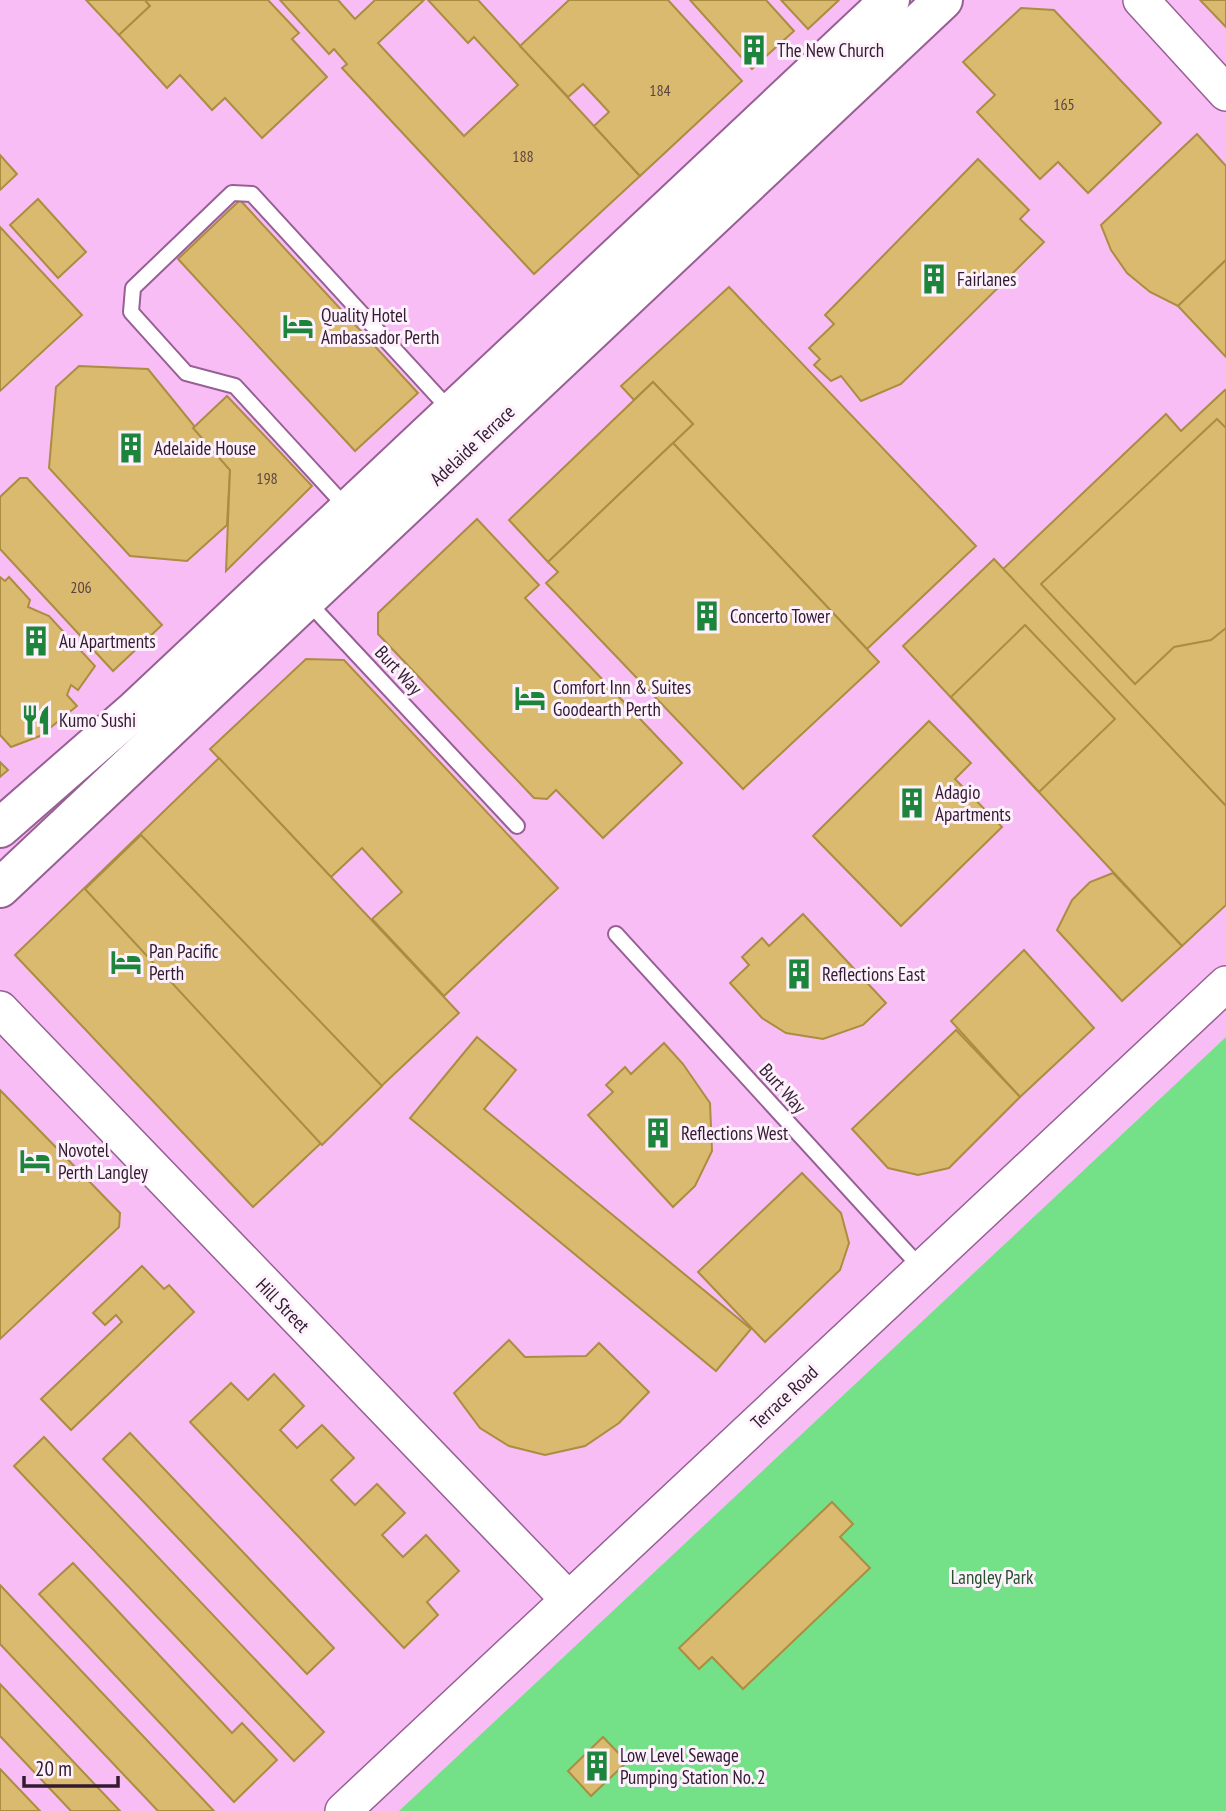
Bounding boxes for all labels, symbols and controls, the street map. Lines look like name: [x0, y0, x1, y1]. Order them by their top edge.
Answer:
building icon: The New Church: [737, 33, 771, 67]
place label: The New Church: [777, 38, 884, 62]
house number: 184: [649, 80, 671, 100]
house number: 165: [1053, 94, 1075, 114]
house number: 188: [512, 146, 534, 166]
building icon: Fairlanes: [917, 262, 951, 296]
place label: Fairlanes: [957, 267, 1016, 291]
place label: Quality Hotel Ambassador Perth: [321, 303, 439, 349]
hotel icon: Quality Hotel Ambassador Perth: [281, 309, 315, 343]
street label: Adelaide Terrace: [425, 399, 520, 490]
building icon: Adelaide House: [114, 431, 148, 465]
place label: Adelaide House: [154, 436, 256, 460]
house number: 198: [256, 468, 278, 488]
house number: 206: [70, 577, 92, 597]
building icon: Concerto Tower: [690, 599, 724, 633]
place label: Concerto Tower: [730, 604, 831, 628]
building icon: Au Apartments: [19, 624, 53, 658]
place label: Au Apartments: [59, 629, 156, 653]
street label: Burt Way: [370, 640, 428, 700]
place label: Comfort Inn & Suites Goodearth Perth: [553, 675, 691, 721]
hotel icon: Comfort Inn & Suites Goodearth Perth: [513, 681, 547, 715]
restaurant icon: Kumo Sushi: [19, 703, 53, 737]
place label: Kumo Sushi: [59, 708, 136, 732]
place label: Adagio Apartments: [935, 780, 1011, 826]
building icon: Adagio Apartments: [895, 786, 929, 820]
place label: Pan Pacific Perth: [149, 939, 219, 985]
hotel icon: Pan Pacific Perth: [109, 945, 143, 979]
building icon: Reflections East: [782, 957, 816, 991]
place label: Reflections East: [822, 962, 926, 986]
street label: Burt Way: [754, 1058, 812, 1118]
building icon: Reflections West: [641, 1116, 675, 1150]
place label: Reflections West: [681, 1121, 789, 1145]
place label: Novotel Perth Langley: [58, 1138, 149, 1184]
hotel icon: Novotel Perth Langley: [18, 1144, 52, 1178]
street label: Hill Street: [251, 1273, 315, 1338]
street label: Terrace Road: [745, 1360, 823, 1434]
park label: Langley Park: [951, 1565, 1034, 1589]
place label: Low Level Sewage Pumping Station No. 2: [620, 1743, 766, 1789]
scale bar: [24, 1744, 119, 1788]
building icon: Low Level Sewage Pumping Station No. 2: [580, 1749, 614, 1783]
text: 20 m: [35, 1755, 72, 1782]

